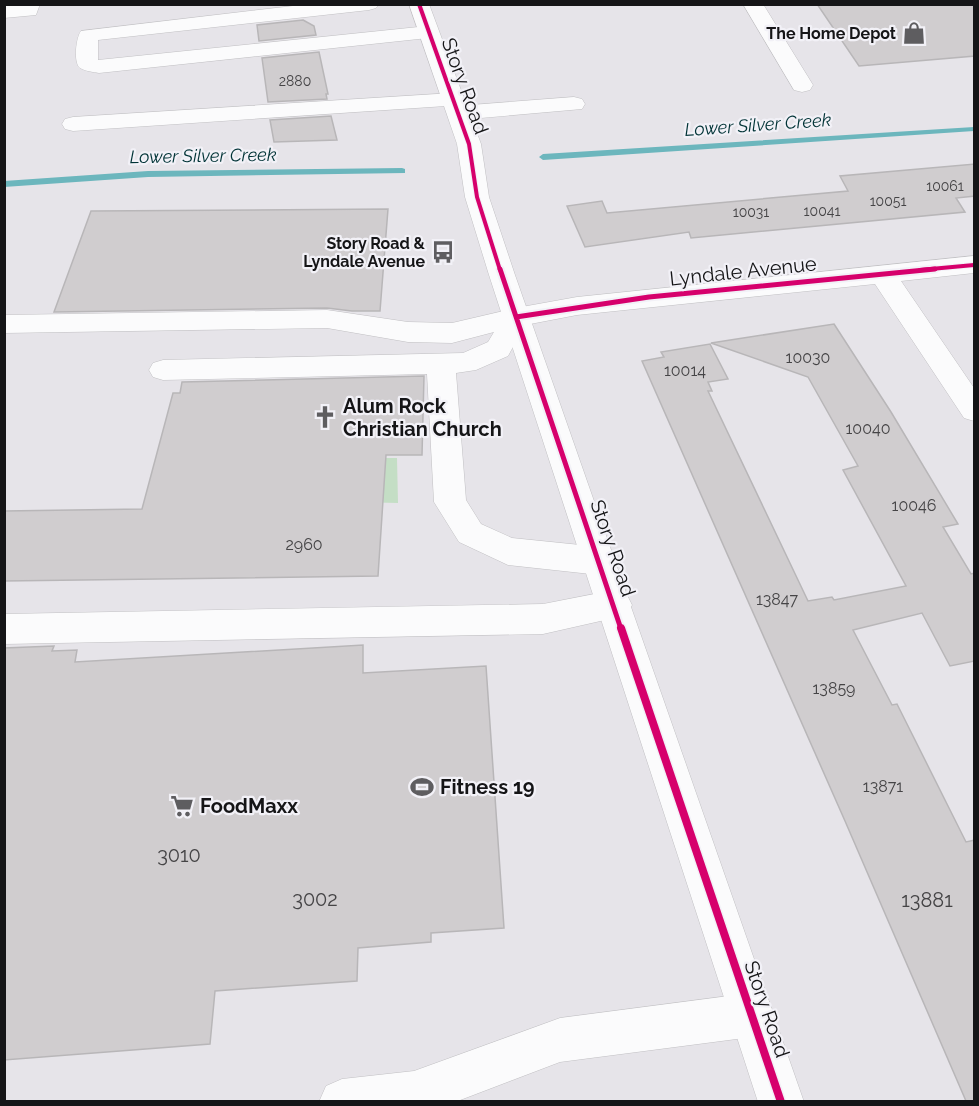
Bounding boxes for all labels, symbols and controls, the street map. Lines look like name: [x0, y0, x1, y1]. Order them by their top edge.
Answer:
shop icon: The Home Depot: [901, 20, 927, 46]
place label: The Home Depot: [766, 24, 896, 43]
street label: Story Road: [436, 35, 494, 137]
house number: 2880: [279, 73, 311, 89]
water label: Lower Silver Creek: [684, 109, 832, 140]
water label: Lower Silver Creek: [129, 144, 277, 167]
house number: 10061: [926, 178, 964, 194]
house number: 10051: [870, 193, 906, 209]
house number: 10041: [804, 203, 840, 219]
house number: 10031: [733, 204, 769, 220]
place label: Story Road & Lyndale Avenue: [303, 234, 426, 271]
bus stop icon: Story Road & Lyndale Avenue: [430, 239, 456, 265]
street label: Lyndale Avenue: [668, 251, 818, 291]
house number: 10030: [786, 348, 830, 367]
house number: 10014: [664, 361, 706, 380]
place label: Alum Rock Christian Church: [343, 394, 502, 441]
church icon: Alum Rock Christian Church: [312, 404, 338, 430]
house number: 10040: [846, 419, 890, 438]
street label: Story Road: [585, 496, 641, 600]
house number: 10046: [892, 496, 936, 515]
house number: 2960: [285, 535, 323, 554]
house number: 13847: [756, 590, 798, 609]
house number: 13859: [813, 679, 855, 698]
sports icon: Fitness 19: [409, 774, 435, 800]
place label: Fitness 19: [440, 775, 535, 799]
house number: 13871: [863, 777, 903, 796]
supermarket icon: FoodMaxx: [169, 793, 195, 819]
place label: FoodMaxx: [200, 794, 298, 818]
house number: 3010: [157, 843, 201, 867]
house number: 3002: [292, 887, 338, 911]
house number: 13881: [901, 888, 953, 912]
street label: Story Road: [739, 957, 795, 1061]

